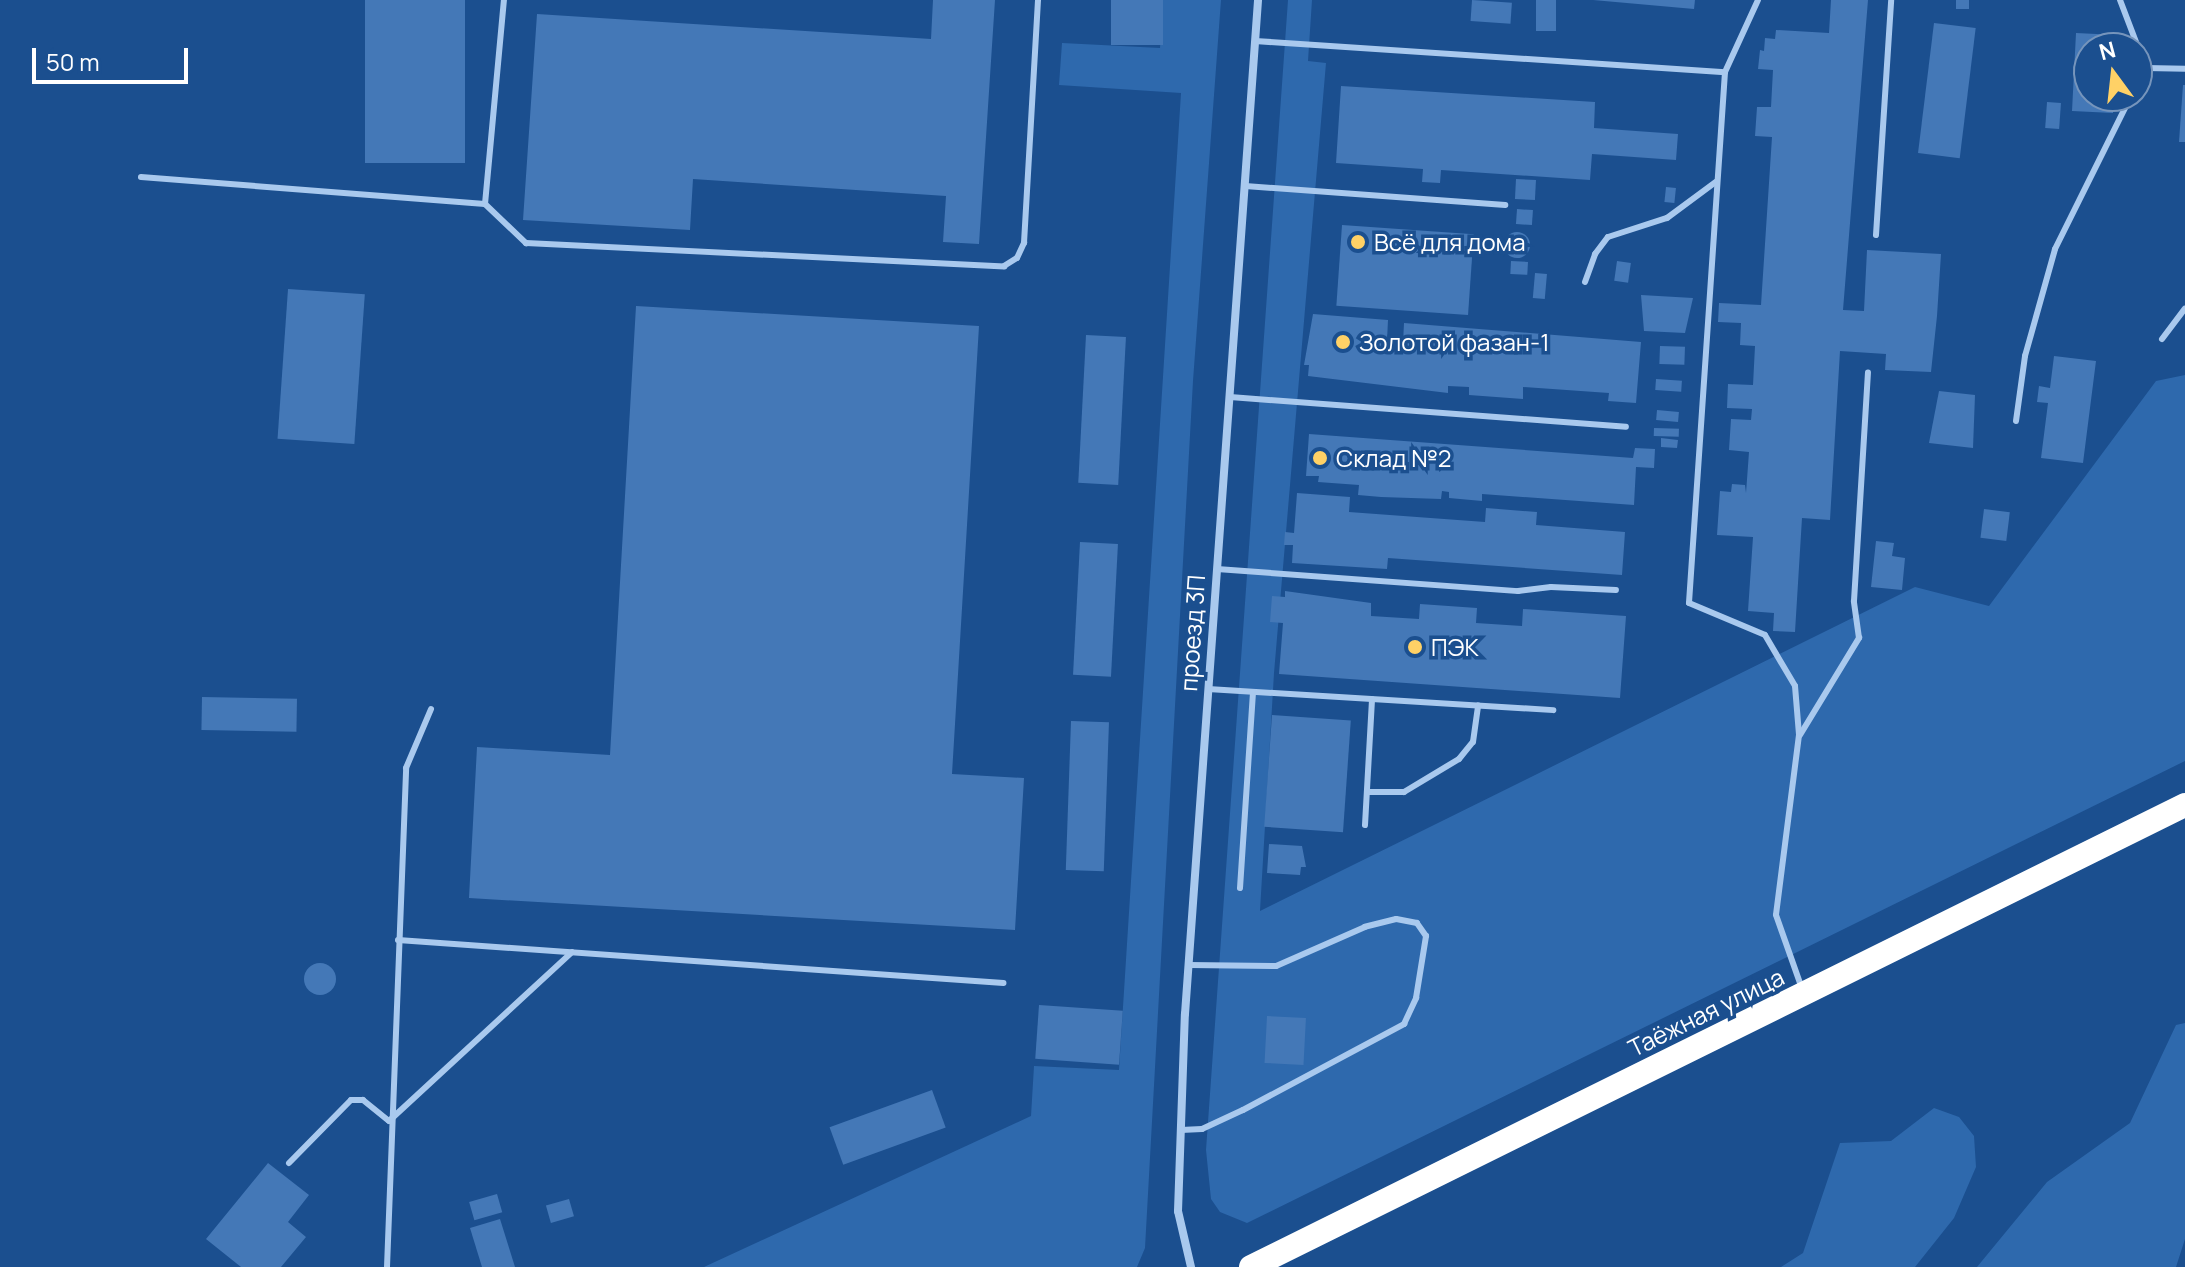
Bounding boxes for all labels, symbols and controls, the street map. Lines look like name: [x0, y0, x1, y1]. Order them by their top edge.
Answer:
scale bar: [36, 32, 192, 82]
north arrow: [2073, 32, 2153, 112]
text: N: [2096, 34, 2119, 67]
text: 50 m: [46, 45, 100, 78]
place label: Всё для дома: [1374, 228, 1526, 256]
marker: Всё для дома: [1349, 233, 1367, 251]
place label: Золотой фазан-1: [1359, 328, 1549, 356]
marker: Золотой фазан-1: [1334, 333, 1352, 351]
place label: Склад №2: [1336, 444, 1451, 472]
marker: Склад №2: [1311, 449, 1329, 467]
street label: проезд 3П: [1174, 574, 1210, 692]
place label: ПЭК: [1431, 633, 1479, 661]
marker: ПЭК: [1406, 638, 1424, 656]
street label: Таёжная улица: [1623, 962, 1789, 1062]

